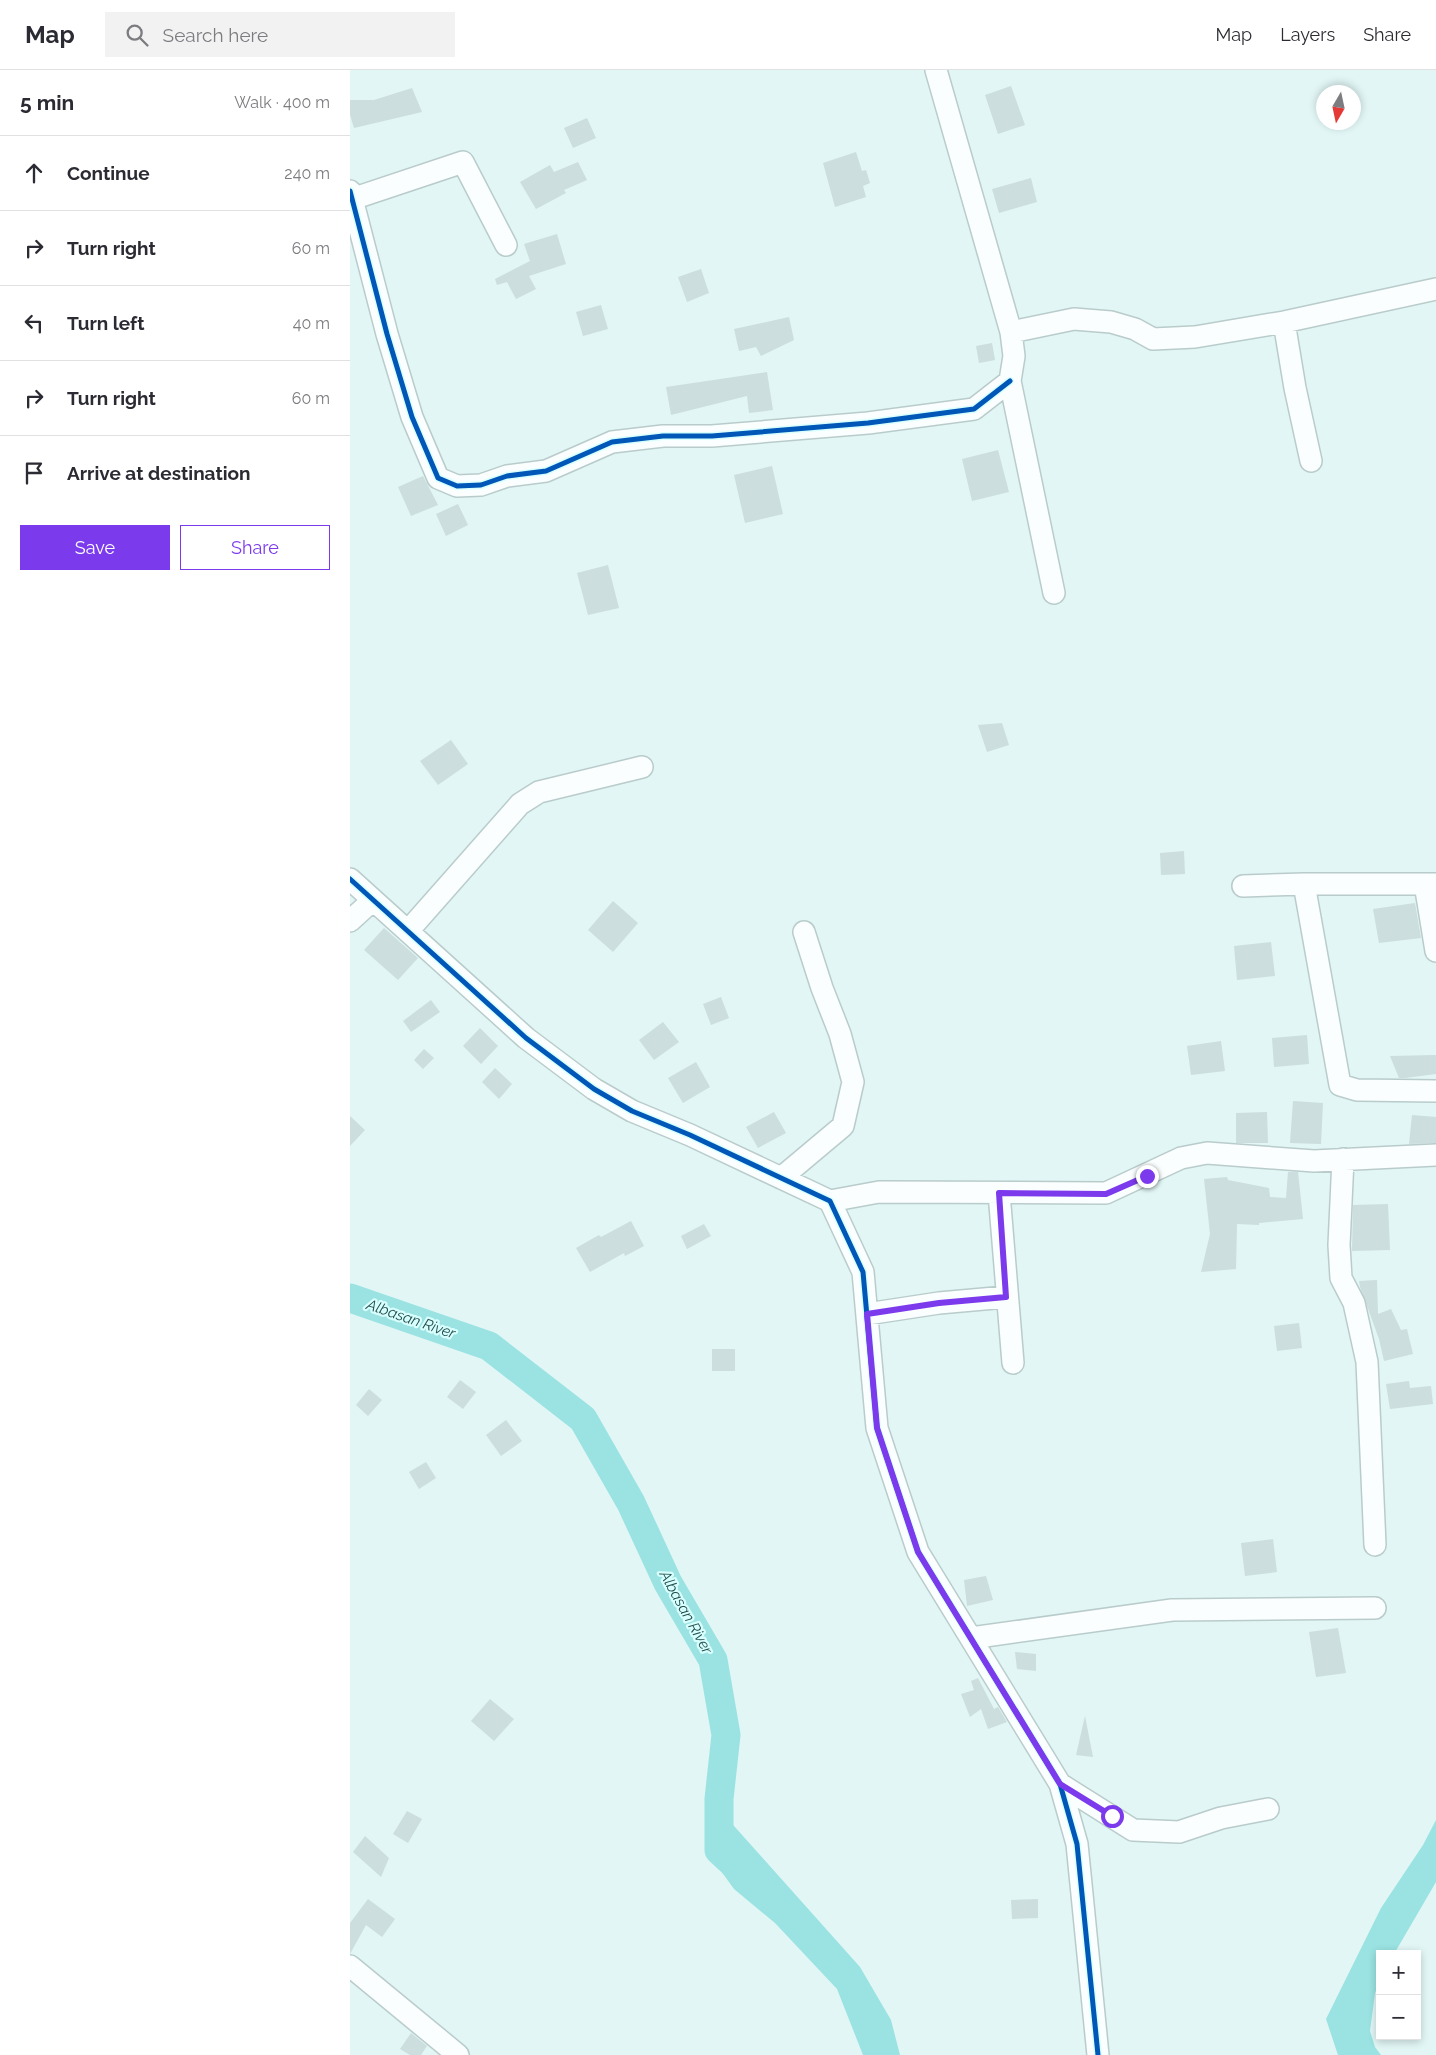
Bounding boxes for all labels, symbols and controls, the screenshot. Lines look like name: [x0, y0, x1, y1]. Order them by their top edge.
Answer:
search box: [105, 12, 455, 57]
text: Map: [25, 20, 75, 49]
icon: search: [123, 21, 151, 49]
text: Search here: [163, 24, 268, 46]
text: Map: [1216, 24, 1252, 45]
text: Layers: [1280, 24, 1335, 45]
text: Share: [1363, 24, 1411, 45]
north arrow: [1316, 85, 1361, 130]
text: 5 min: [20, 90, 74, 115]
text: Walk · 400 m: [234, 93, 330, 112]
icon: ahead: [20, 159, 48, 187]
text: Continue: [67, 162, 150, 184]
text: 240 m: [284, 164, 330, 183]
icon: right: [20, 234, 48, 262]
text: Turn right: [67, 237, 156, 259]
text: 60 m: [292, 239, 330, 258]
icon: left: [20, 309, 48, 337]
text: Turn left: [67, 312, 144, 334]
text: 40 m: [293, 314, 330, 333]
icon: right: [20, 384, 48, 412]
text: Turn right: [67, 387, 156, 409]
text: 60 m: [292, 389, 330, 408]
icon: arrive: [20, 459, 48, 487]
text: Arrive at destination: [67, 462, 251, 484]
button: Save: [20, 525, 170, 570]
button: Share: [180, 525, 330, 570]
route end: [1136, 1165, 1159, 1188]
water label: Albasan River: [363, 1295, 458, 1343]
water label: Albasan River: [655, 1566, 717, 1658]
route start: [1101, 1805, 1124, 1828]
map controls: [1376, 1950, 1421, 2040]
button: +: [1376, 1950, 1421, 1995]
button: −: [1376, 1995, 1421, 2040]

